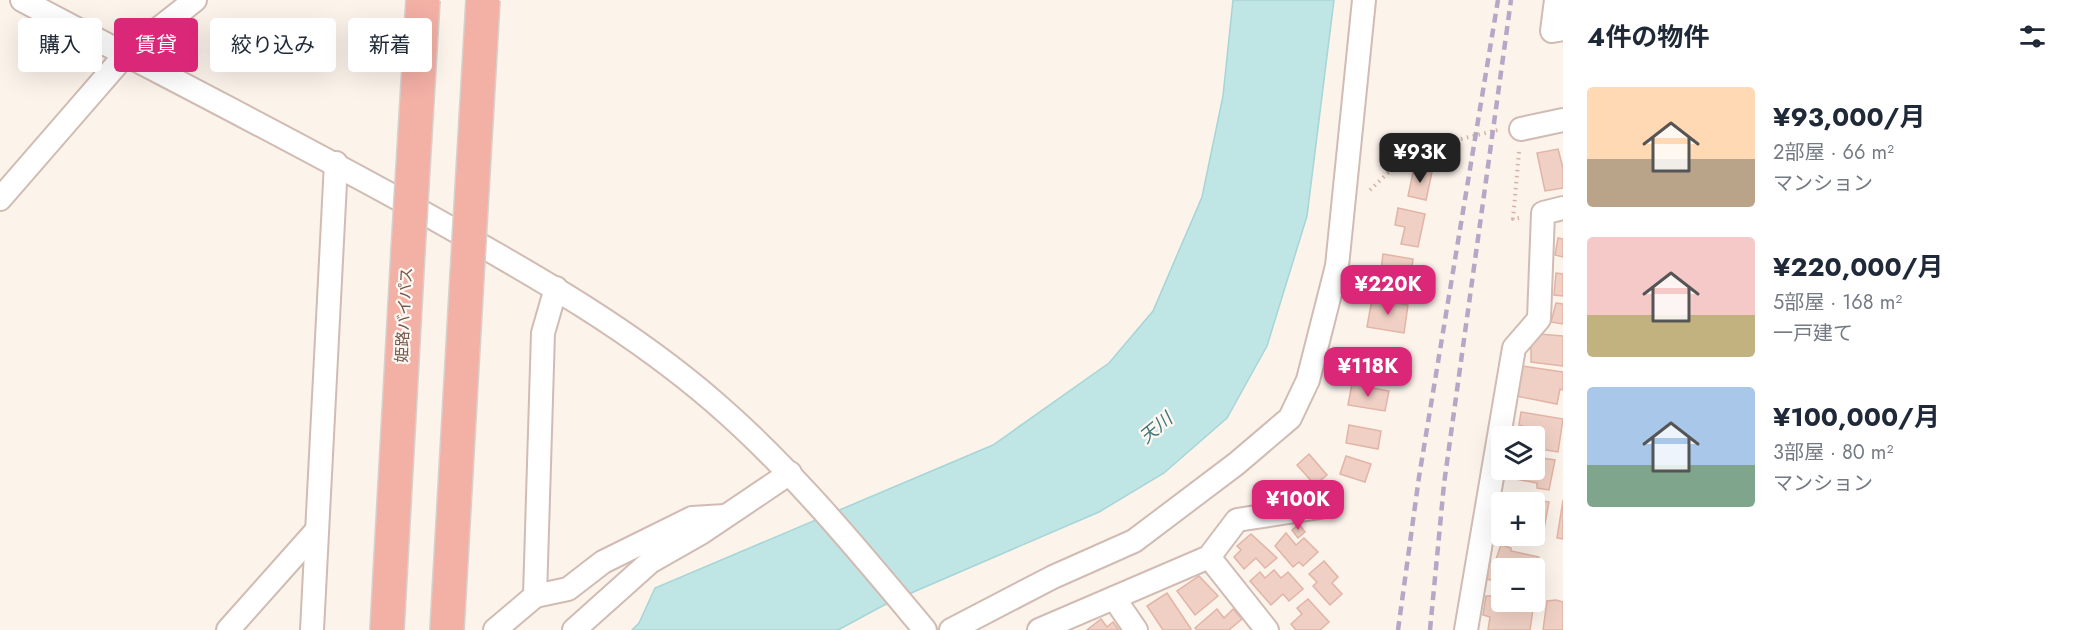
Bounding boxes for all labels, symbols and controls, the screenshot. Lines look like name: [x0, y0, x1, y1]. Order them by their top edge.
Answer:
chip: 購入: [18, 18, 102, 72]
chip: 賃貸: [114, 18, 198, 72]
chip: 絞り込み: [210, 18, 336, 72]
chip: 新着: [348, 18, 432, 72]
text: 4件の物件: [1587, 18, 1709, 56]
icon: filters: [2016, 20, 2049, 53]
text: ¥93,000/月: [1773, 98, 1925, 136]
icon: home: [1635, 111, 1707, 183]
pin: ¥93K: [1384, 133, 1456, 184]
text: ¥93K: [1393, 138, 1447, 167]
text: 2部屋 · 66 m²: [1773, 138, 1894, 167]
text: マンション: [1773, 169, 1873, 198]
text: ¥220,000/月: [1773, 248, 1944, 286]
icon: home: [1635, 261, 1707, 333]
pin: ¥220K: [1346, 265, 1430, 316]
street label: 姫路バイパス: [390, 267, 418, 363]
text: ¥220K: [1355, 270, 1421, 299]
text: 5部屋 · 168 m²: [1773, 288, 1902, 317]
text: 一戸建て: [1773, 319, 1853, 348]
pin: ¥118K: [1326, 347, 1410, 398]
text: ¥118K: [1338, 352, 1398, 381]
text: ¥100,000/月: [1773, 398, 1940, 436]
water label: 天川: [1134, 405, 1180, 450]
icon: home: [1635, 411, 1707, 483]
map controls: [1491, 426, 1545, 612]
button: layers: [1491, 426, 1545, 480]
text: 3部屋 · 80 m²: [1773, 438, 1893, 467]
text: マンション: [1773, 469, 1873, 498]
pin: ¥100K: [1256, 480, 1340, 531]
text: ¥100K: [1266, 485, 1330, 514]
button: +: [1491, 492, 1545, 546]
button: −: [1491, 558, 1545, 612]

